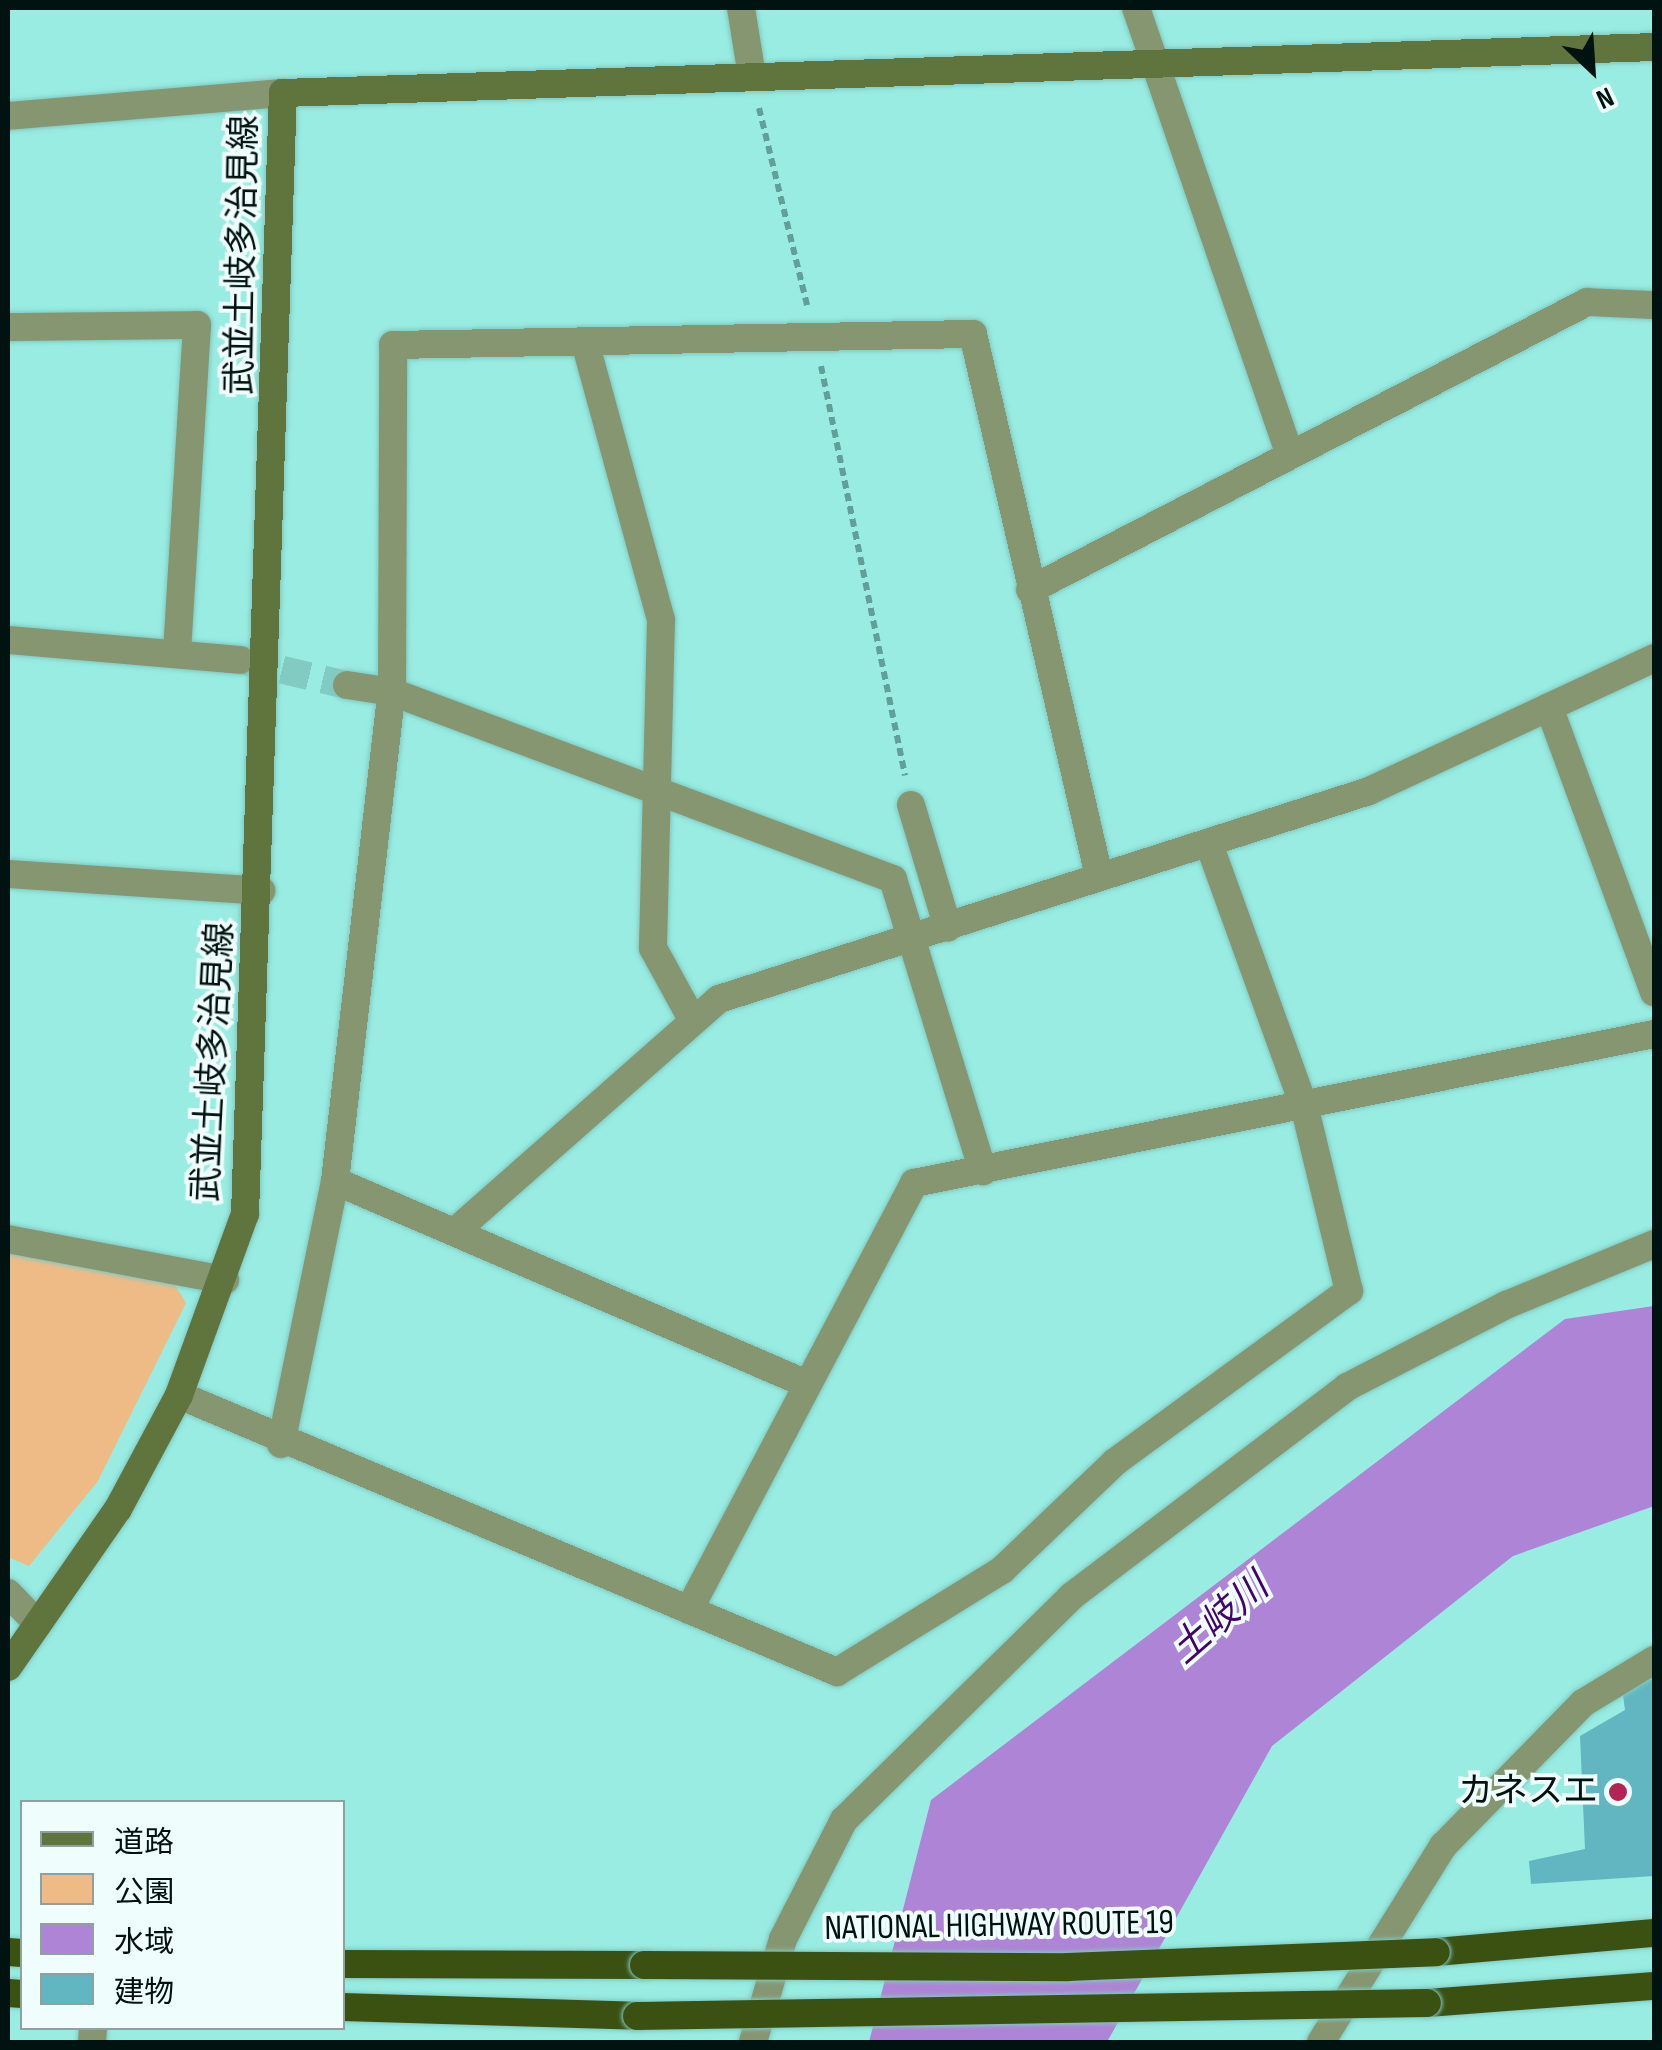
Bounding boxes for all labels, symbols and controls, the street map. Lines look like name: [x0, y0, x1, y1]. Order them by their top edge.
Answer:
north arrow: [1542, 20, 1642, 120]
text: N: [1591, 80, 1619, 116]
street label: 武並土岐多治見線: [220, 115, 266, 395]
street label: 武並土岐多治見線: [186, 921, 242, 1203]
water label: 土岐川: [1162, 1564, 1278, 1674]
place label: カネスエ: [1458, 1771, 1598, 1813]
marker: カネスエ: [1607, 1781, 1629, 1803]
legend: [20, 1800, 345, 2030]
text: 道路: [114, 1825, 174, 1861]
text: 公園: [114, 1875, 174, 1911]
street label: NATIONAL HIGHWAY ROUTE 19: [824, 1902, 1174, 1950]
text: 水域: [114, 1925, 174, 1961]
text: 建物: [114, 1975, 174, 2011]

